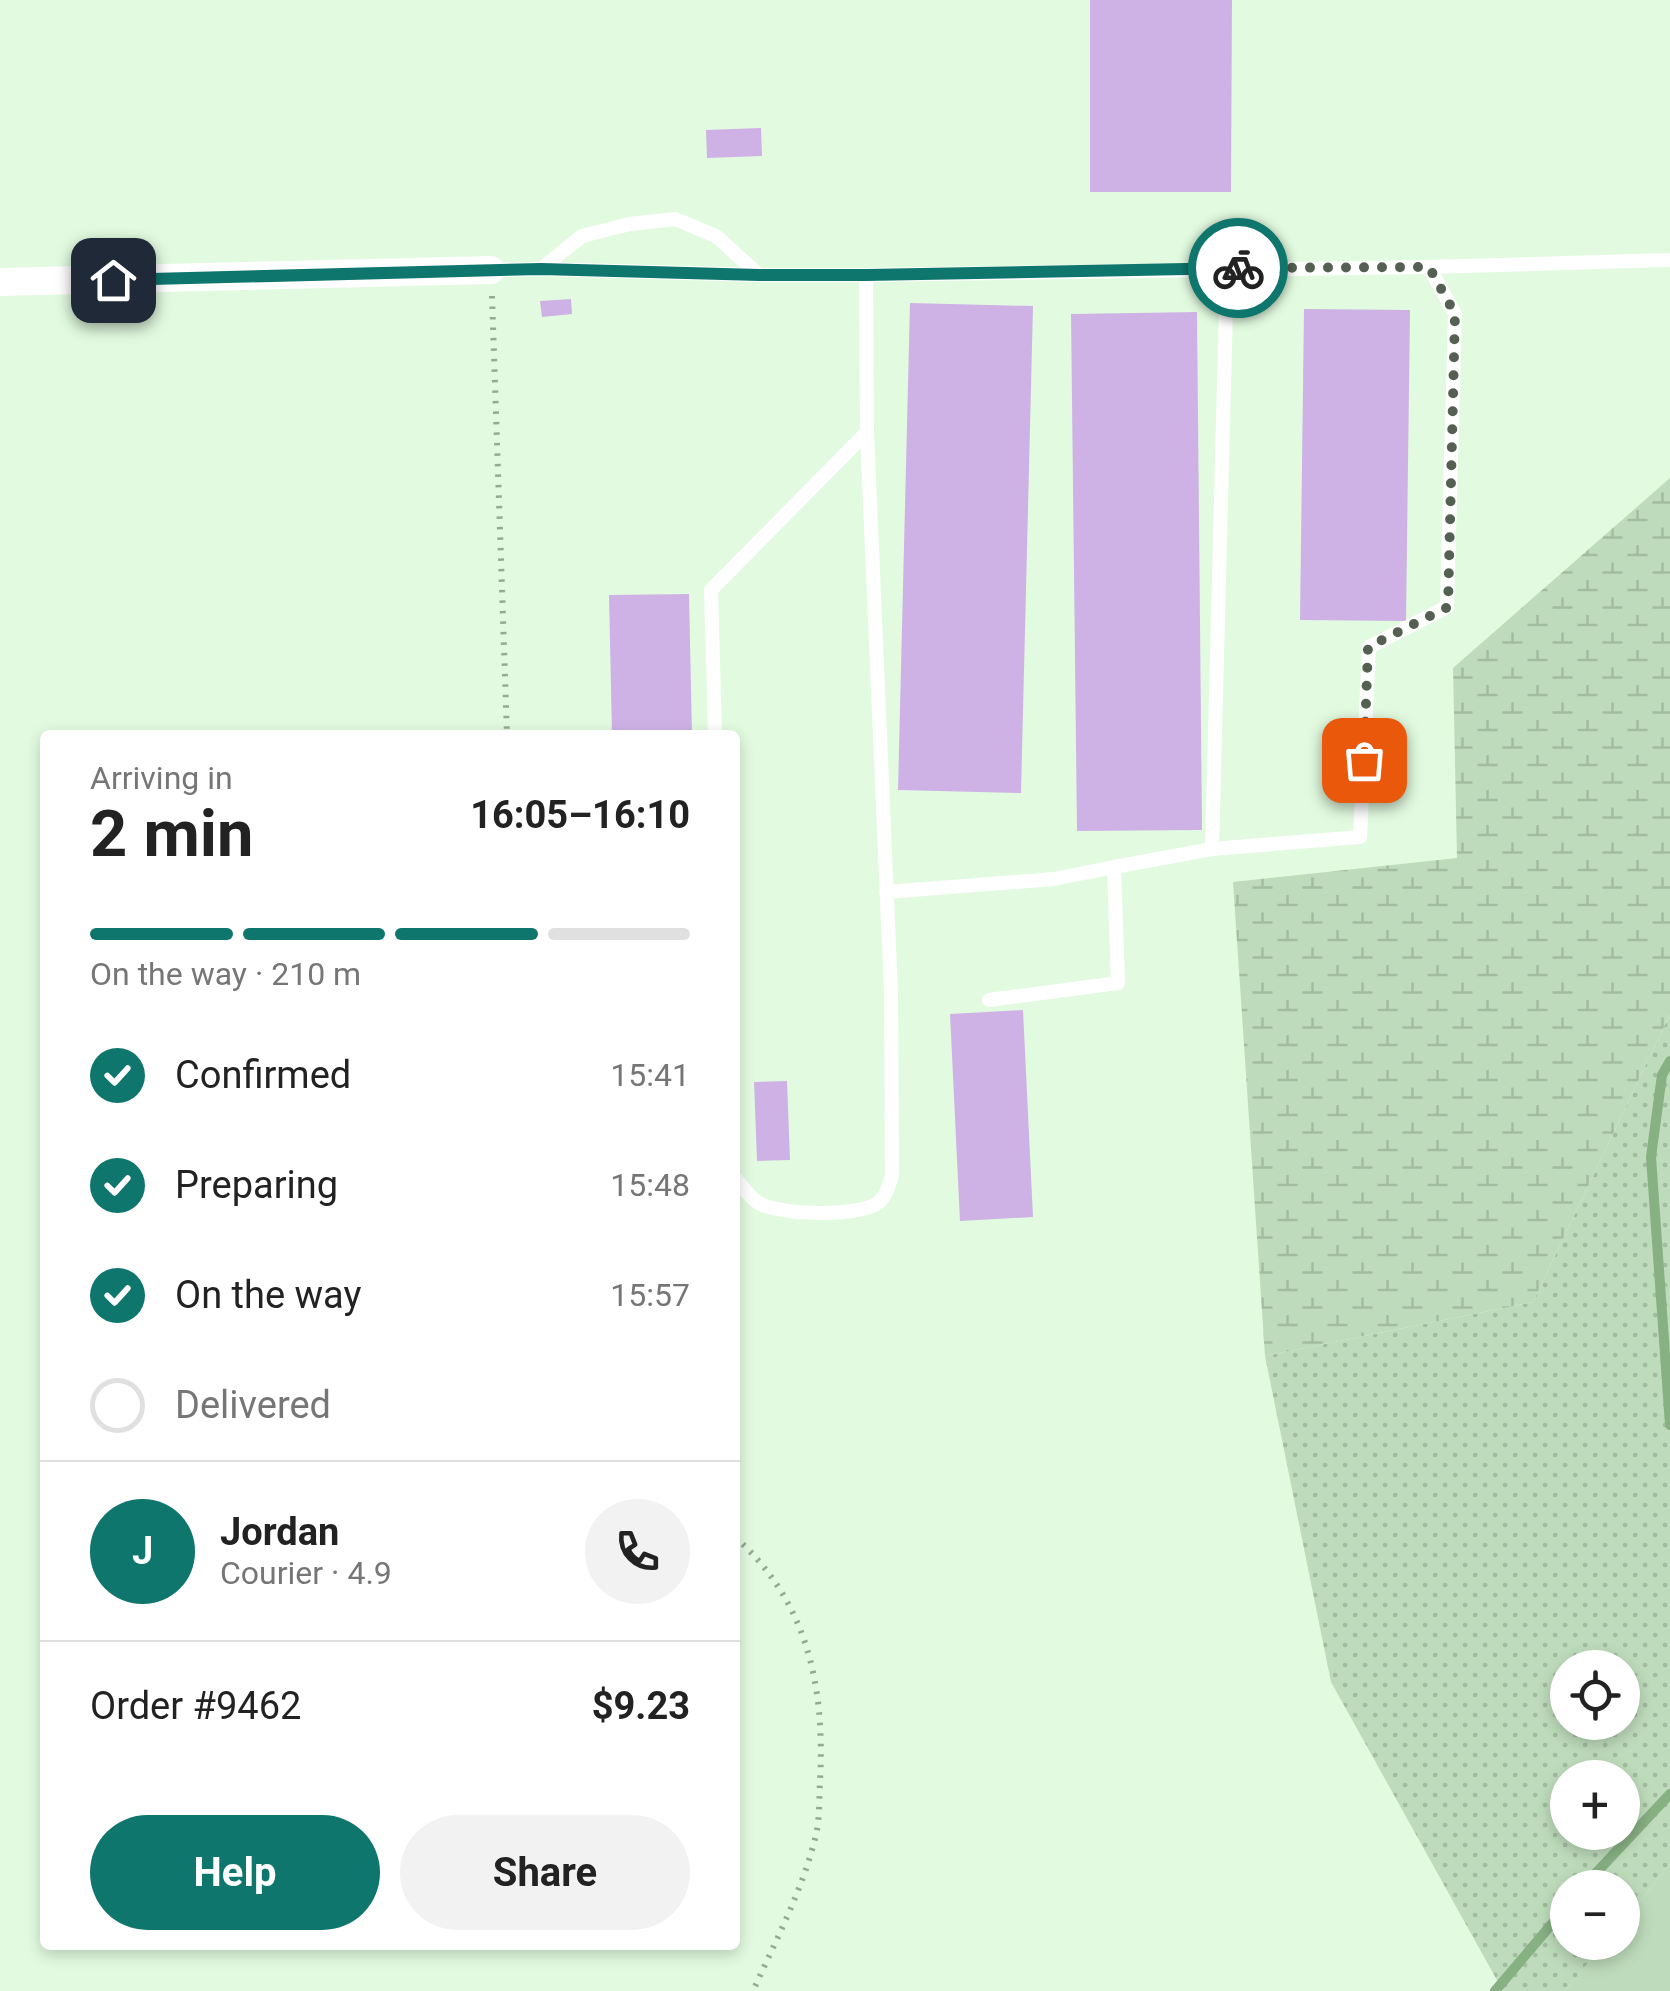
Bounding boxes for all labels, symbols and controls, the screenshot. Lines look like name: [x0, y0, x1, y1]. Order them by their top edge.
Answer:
courier: [1188, 218, 1288, 318]
pin: [71, 238, 156, 323]
icon: bike: [1211, 241, 1266, 296]
icon: home: [86, 253, 141, 308]
pin: [1322, 718, 1407, 803]
icon: bag: [1337, 733, 1392, 788]
text: Arriving in: [90, 759, 233, 797]
text: 16:05–16:10: [470, 793, 690, 837]
text: 2 min: [90, 796, 253, 872]
text: On the way · 210 m: [90, 955, 361, 993]
icon: check: [90, 1048, 145, 1103]
text: Confirmed: [175, 1053, 351, 1097]
text: 15:41: [610, 1056, 690, 1094]
icon: check: [90, 1158, 145, 1213]
text: Preparing: [175, 1163, 338, 1207]
text: 15:48: [610, 1166, 690, 1204]
icon: check: [90, 1268, 145, 1323]
text: On the way: [175, 1273, 361, 1317]
text: 15:57: [610, 1276, 690, 1314]
text: Delivered: [175, 1383, 331, 1427]
button: phone: [585, 1499, 690, 1604]
text: Jordan: [220, 1510, 339, 1554]
text: J: [132, 1529, 153, 1573]
text: Courier · 4.9: [220, 1554, 392, 1592]
map controls: [1550, 1650, 1640, 1960]
button: locate: [1550, 1650, 1640, 1740]
text: Order #9462: [90, 1684, 301, 1728]
text: $9.23: [592, 1684, 690, 1728]
button: +: [1550, 1760, 1640, 1850]
button: Help: [90, 1815, 380, 1930]
button: Share: [400, 1815, 690, 1930]
button: −: [1550, 1870, 1640, 1960]

